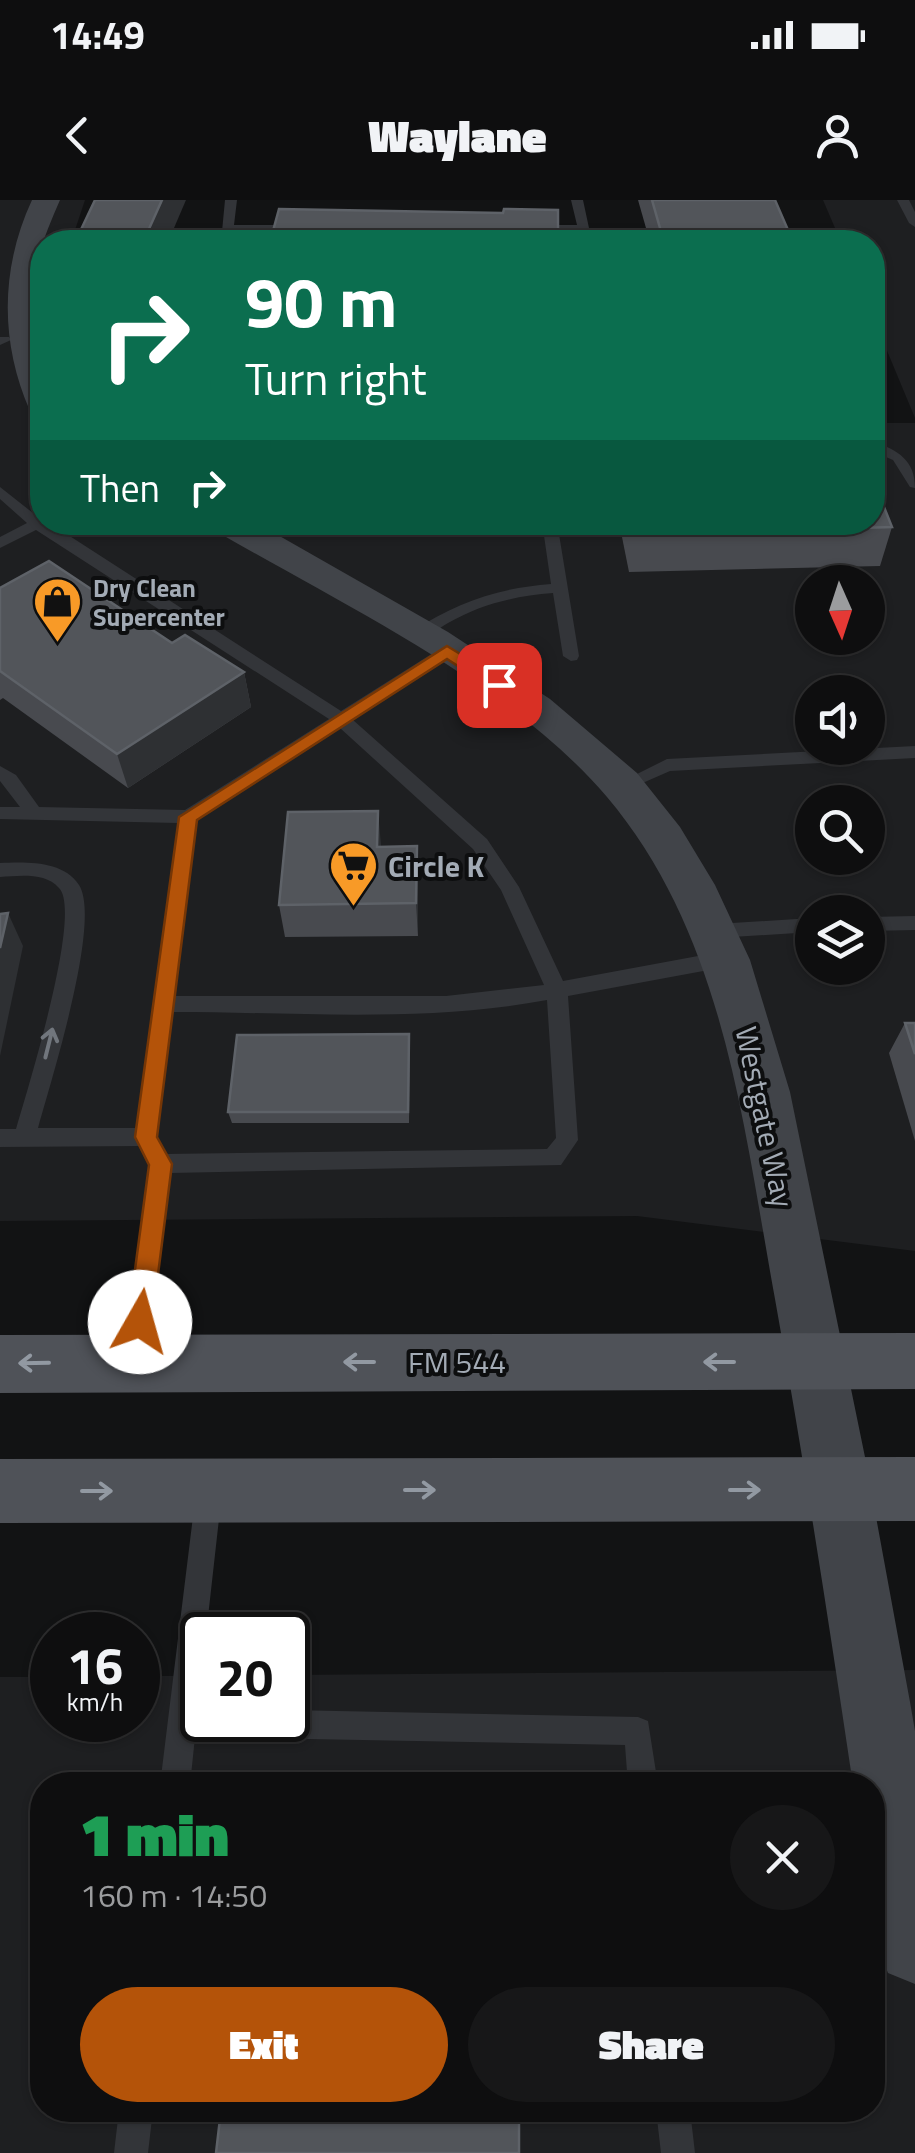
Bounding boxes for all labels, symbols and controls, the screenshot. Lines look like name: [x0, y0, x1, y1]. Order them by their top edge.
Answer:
text: 14:49: [50, 6, 145, 64]
text: Waylane: [368, 101, 547, 169]
icon: back: [50, 108, 105, 163]
icon: person: [810, 108, 865, 163]
text: 90 m: [245, 248, 398, 354]
icon: right: [80, 270, 210, 400]
text: Turn right: [245, 344, 427, 412]
text: Then: [80, 459, 160, 517]
icon: right: [180, 460, 235, 515]
north arrow: [795, 565, 885, 655]
map controls: [795, 565, 885, 985]
place label: Dry Clean Supercenter: [93, 569, 225, 636]
shop icon: Dry Clean Supercenter: [32, 576, 84, 644]
pin: [457, 643, 542, 728]
icon: arrive: [472, 658, 527, 713]
button: sound: [795, 675, 885, 765]
button: search: [795, 785, 885, 875]
supermarket icon: Circle K: [327, 840, 379, 908]
place label: Circle K: [388, 843, 485, 889]
button: layers: [795, 895, 885, 985]
street label: Westgate Way: [723, 1022, 807, 1212]
one-way arrow: [41, 1028, 60, 1059]
position arrow: [88, 1270, 192, 1374]
street label: FM 544: [408, 1339, 506, 1385]
one-way arrow: [344, 1352, 376, 1372]
one-way arrow: [704, 1352, 736, 1372]
one-way arrow: [19, 1354, 52, 1372]
one-way arrow: [404, 1480, 436, 1500]
one-way arrow: [728, 1480, 761, 1500]
one-way arrow: [80, 1482, 113, 1500]
speed limit sign: 20: [180, 1612, 310, 1742]
text: 16: [67, 1627, 123, 1703]
text: km/h: [67, 1683, 123, 1721]
text: 1 min: [80, 1788, 229, 1879]
button: close: [730, 1805, 835, 1910]
text: 160 m · 14:50: [80, 1871, 267, 1919]
button: Exit: [80, 1987, 448, 2102]
button: Share: [468, 1987, 835, 2102]

